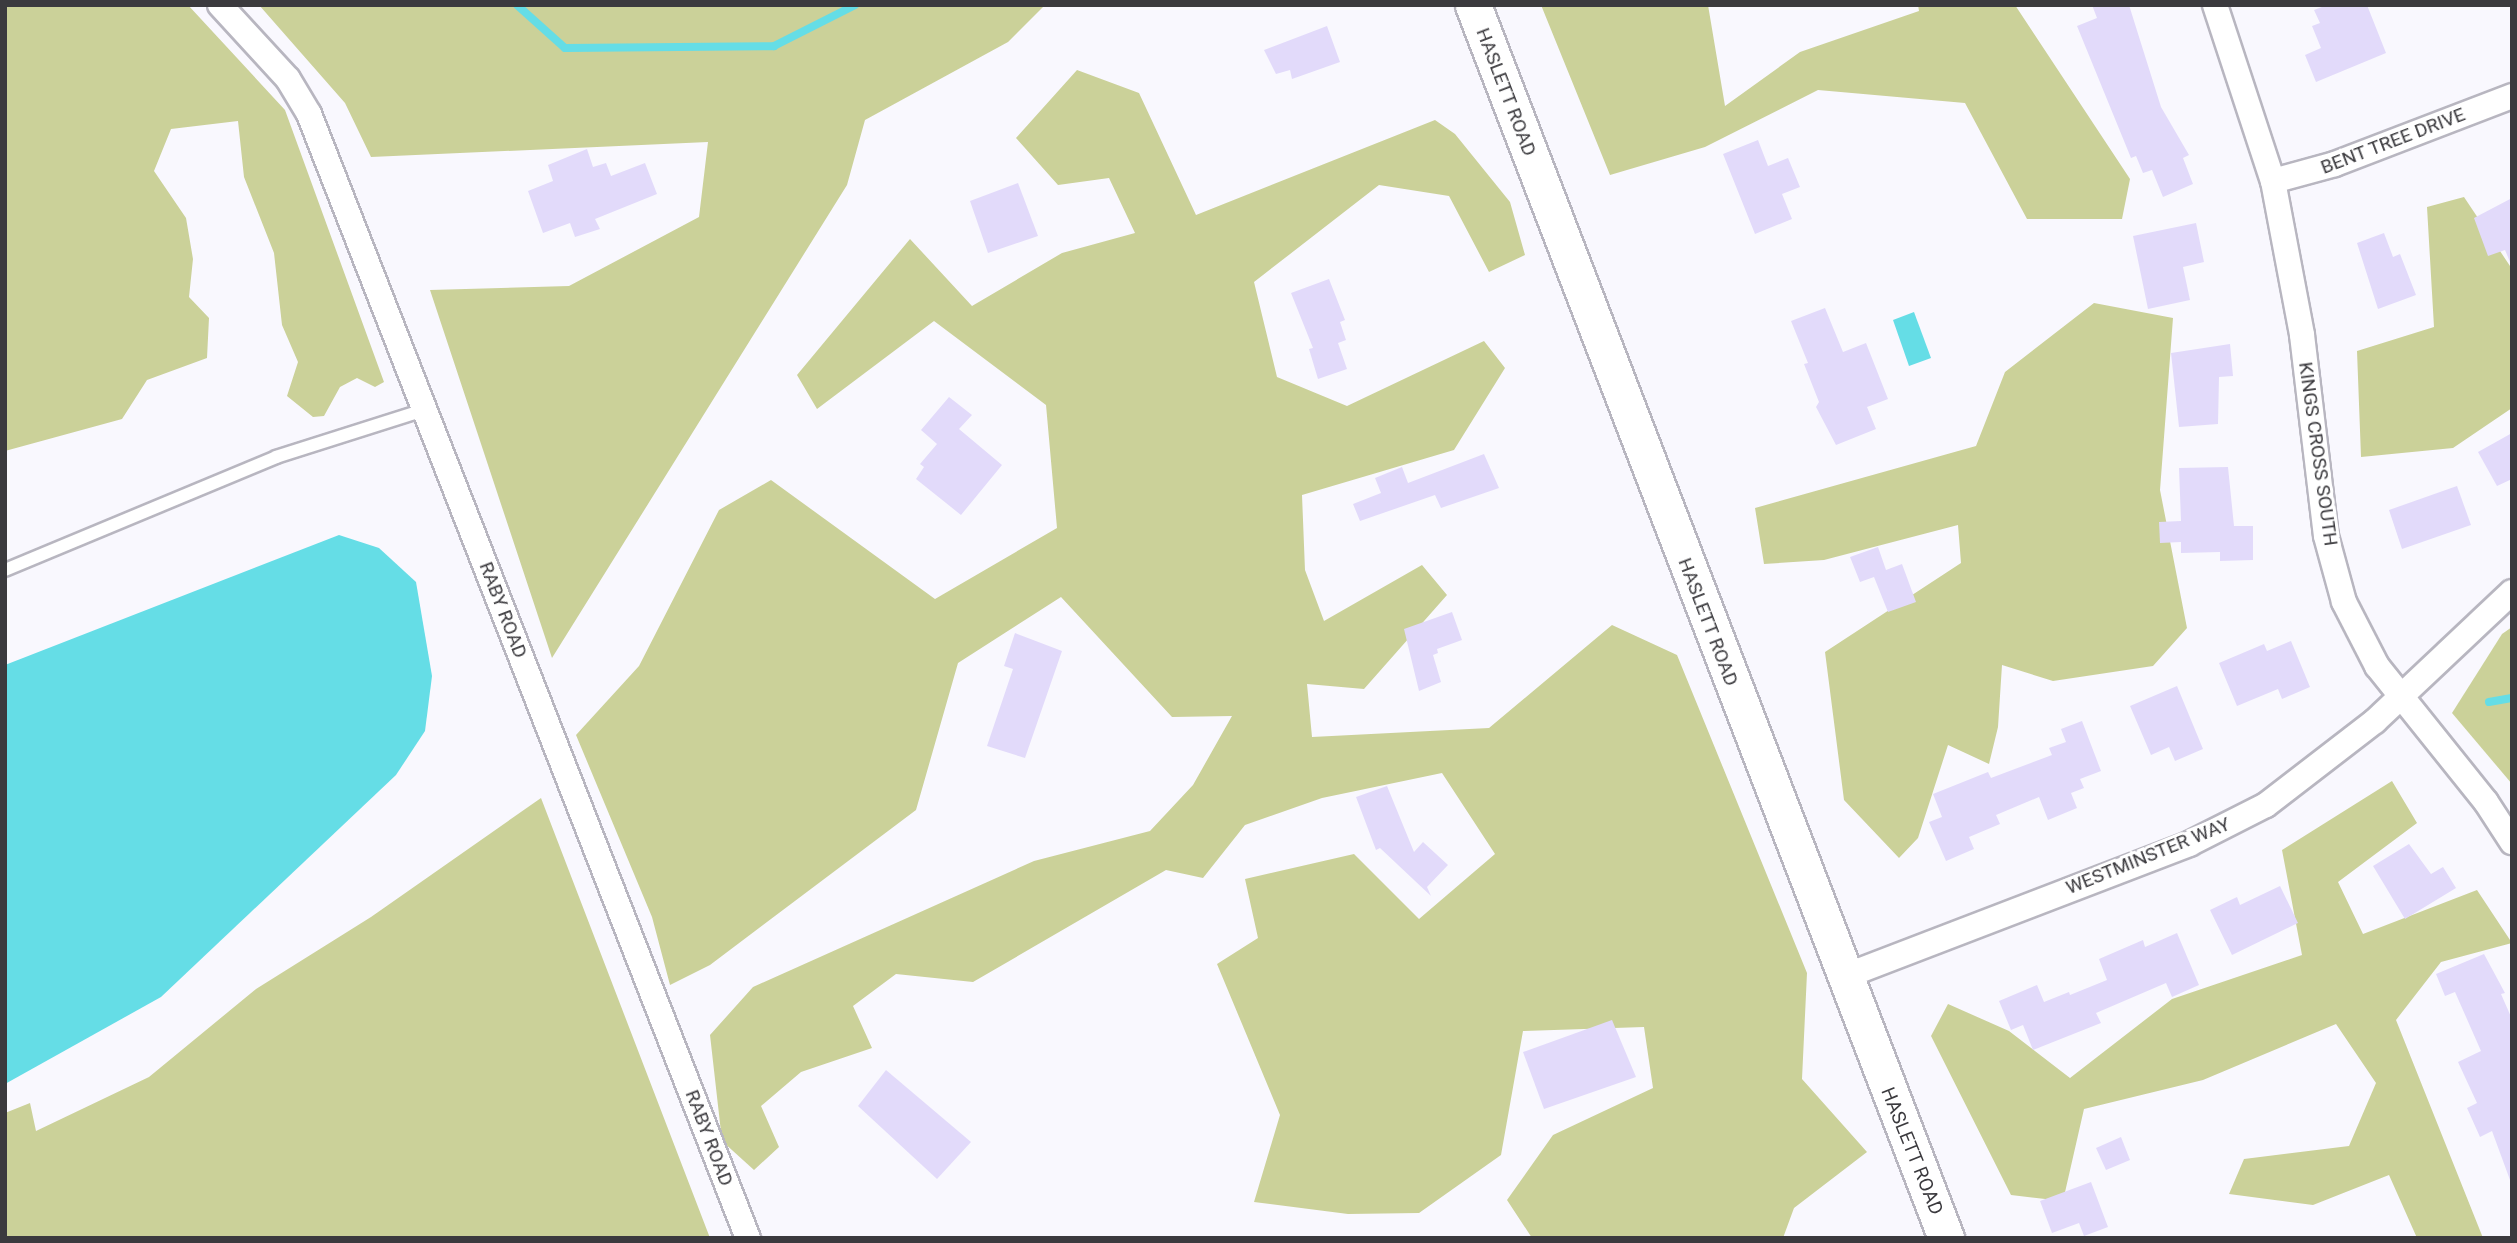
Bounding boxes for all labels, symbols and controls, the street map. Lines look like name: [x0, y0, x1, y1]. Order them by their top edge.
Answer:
street label: HASLETT ROAD: [1471, 25, 1541, 159]
street label: BENT TREE DRIVE: [2317, 103, 2469, 179]
street label: KINGS CROSS SOUTH: [2294, 361, 2342, 547]
street label: HASLETT ROAD: [1673, 555, 1743, 689]
street label: RABY ROAD: [474, 559, 532, 661]
street label: WESTMINSTER WAY: [2063, 813, 2233, 899]
street label: HASLETT ROAD: [1876, 1084, 1948, 1218]
street label: RABY ROAD: [680, 1087, 738, 1189]

